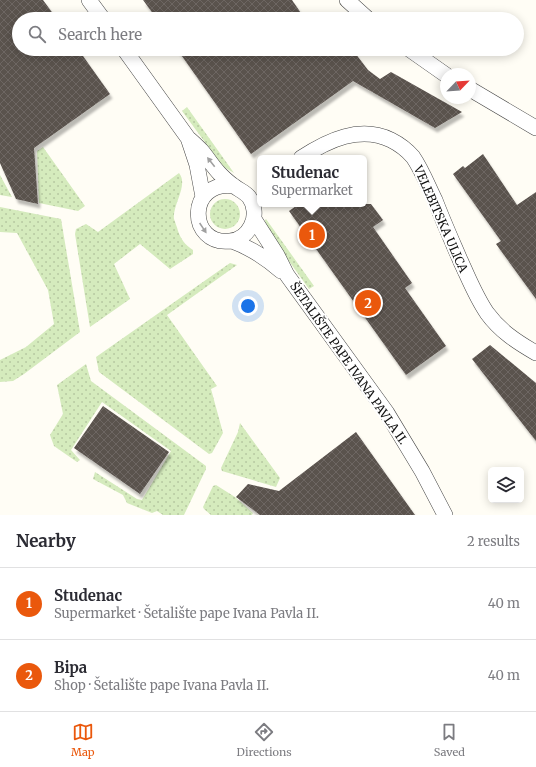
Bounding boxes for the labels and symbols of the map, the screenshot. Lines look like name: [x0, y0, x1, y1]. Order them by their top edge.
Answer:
north arrow: [440, 68, 476, 104]
one-way arrow: [206, 157, 215, 168]
street label: VELEBITSKA ULICA: [410, 162, 472, 275]
pin: 1: [299, 220, 325, 250]
one-way arrow: [199, 223, 207, 234]
street label: ŠETALIŠTE PAPE IVANA PAVLA II.: [287, 278, 412, 447]
pin: 2: [355, 288, 381, 318]
your location: [238, 296, 258, 316]

